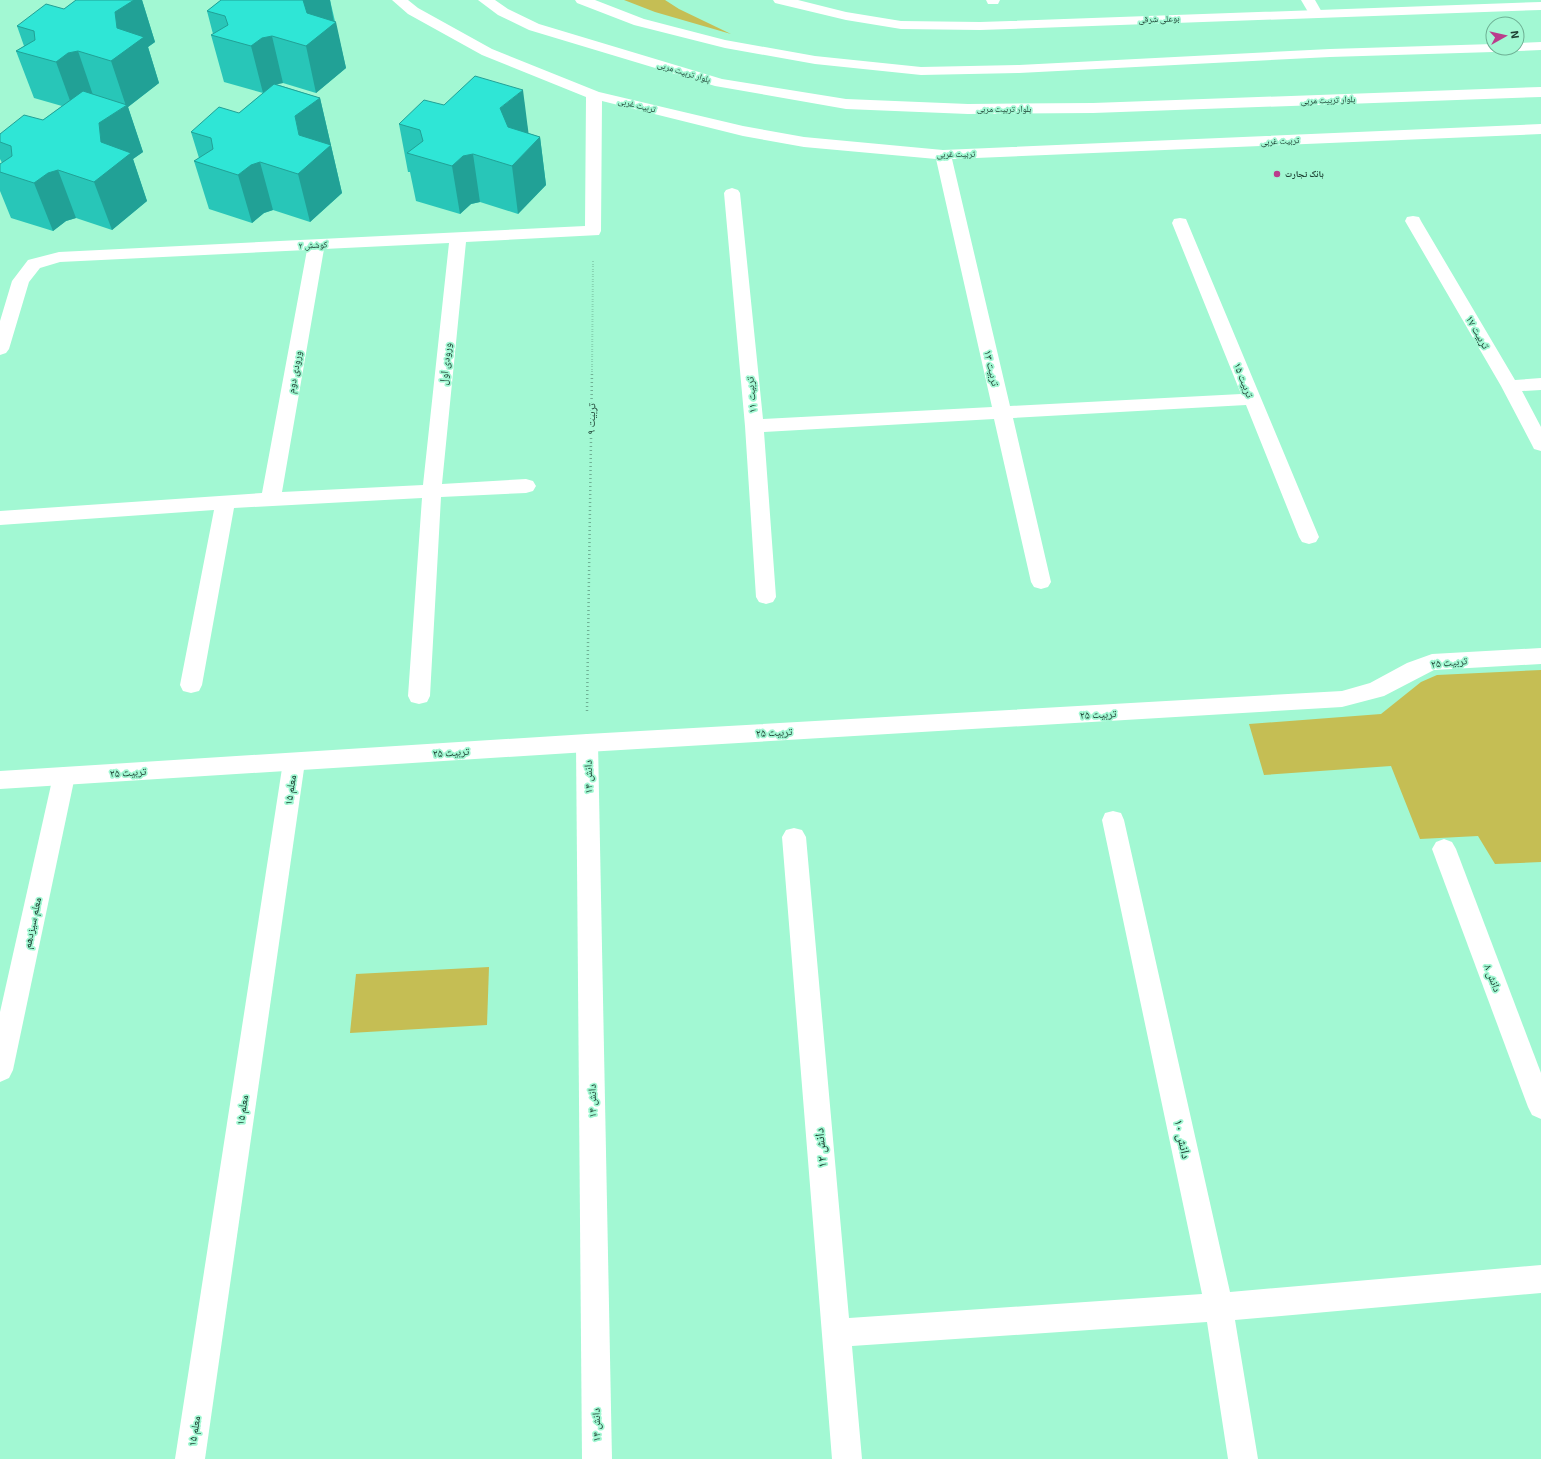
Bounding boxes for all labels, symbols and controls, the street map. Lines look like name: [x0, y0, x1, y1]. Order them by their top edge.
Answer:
street label: بوعلی شرقی: [1138, 12, 1180, 25]
north arrow: [1485, 16, 1525, 56]
text: N: [1508, 30, 1522, 39]
street label: بلوار تربیت مربی: [656, 58, 712, 85]
street label: بلوار تربیت مربی: [1300, 93, 1356, 106]
street label: تربیت غربی: [617, 95, 658, 115]
street label: بلوار تربیت مربی: [977, 103, 1032, 114]
street label: تربیت غربی: [1260, 134, 1300, 147]
street label: تربیت غربی: [937, 148, 976, 160]
place label: بانک تجارت: [1285, 168, 1324, 179]
marker: بانک تجارت: [1272, 169, 1282, 179]
street label: کوشش ۲: [298, 238, 328, 251]
street label: تربیت ۱۷: [1463, 313, 1494, 352]
street label: ورودی اول: [436, 342, 454, 386]
street label: ورودی دوم: [283, 349, 305, 395]
street label: تربیت ۱۳: [982, 349, 1003, 388]
street label: تربیت ۱۵: [1231, 360, 1258, 400]
street label: تربیت ۱۱: [742, 375, 759, 414]
street label: تربیت ۹: [584, 402, 598, 435]
street label: تربیت ۲۵: [1430, 653, 1469, 670]
street label: تربیت ۲۵: [1079, 706, 1117, 721]
street label: تربیت ۲۵: [755, 724, 793, 739]
street label: تربیت ۲۵: [432, 744, 470, 760]
street label: دانش ۱۴: [581, 760, 595, 794]
street label: تربیت ۲۵: [109, 764, 147, 780]
street label: معلم ۱۵: [281, 774, 300, 806]
street label: معلم سیزدهم: [20, 896, 45, 950]
street label: دانش ۸: [1481, 962, 1505, 994]
street label: دانش ۱۴: [585, 1084, 599, 1118]
street label: معلم ۱۵: [233, 1094, 252, 1126]
street label: دانش ۱۰: [1170, 1118, 1195, 1160]
street label: دانش ۱۲: [810, 1127, 831, 1169]
street label: دانش ۱۴: [589, 1408, 603, 1442]
street label: معلم ۱۵: [185, 1415, 204, 1447]

